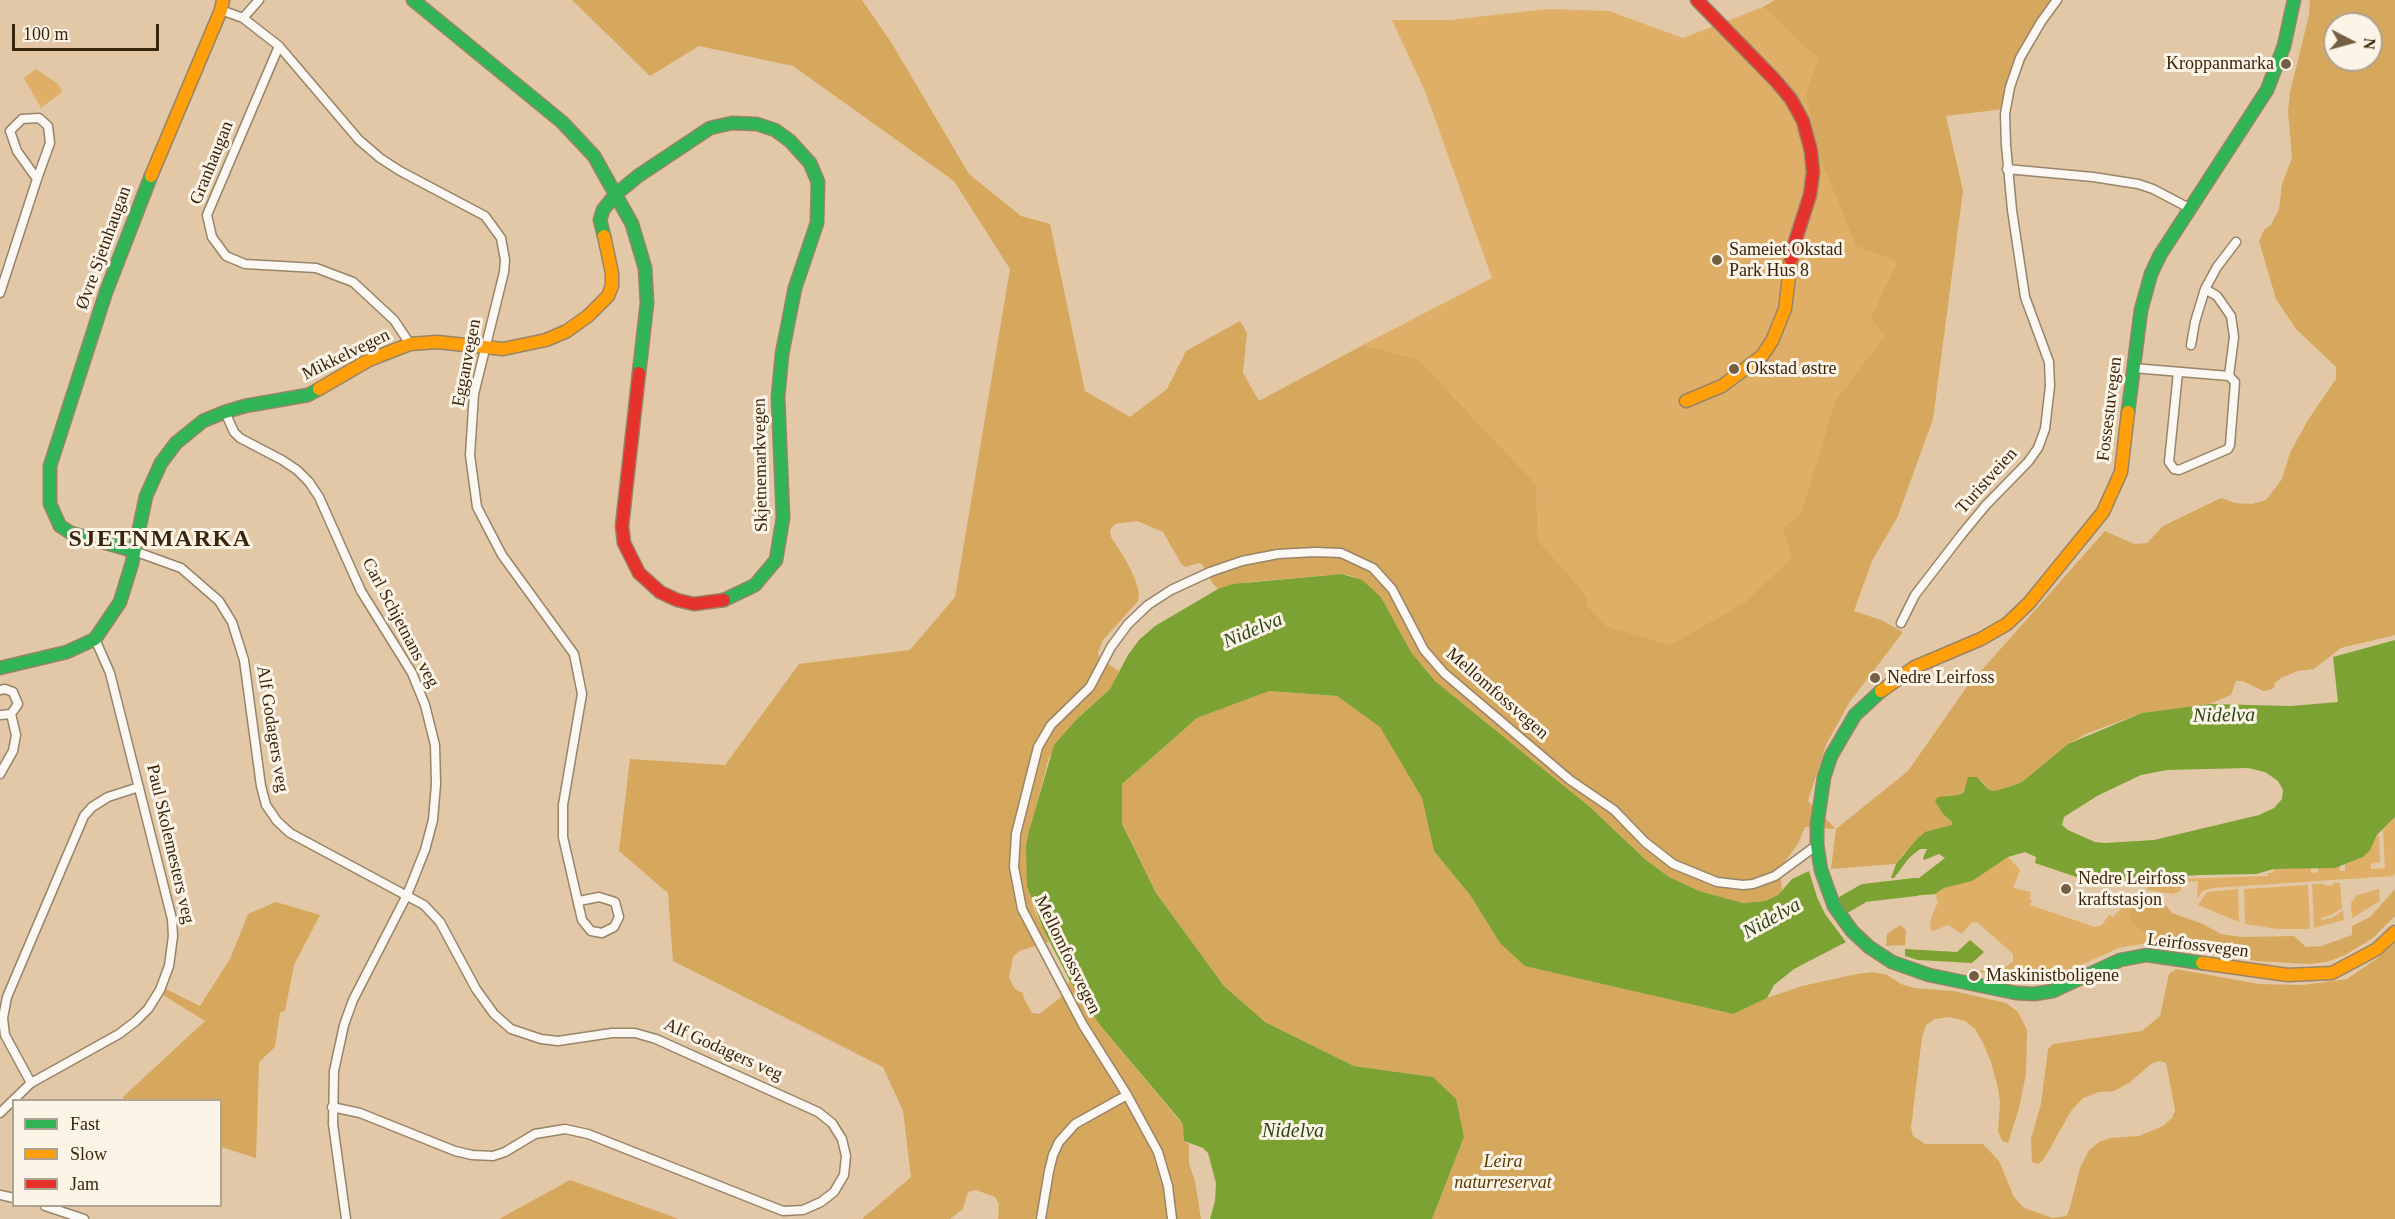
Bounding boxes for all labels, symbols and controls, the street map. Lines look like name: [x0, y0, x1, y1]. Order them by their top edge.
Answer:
scale bar: [15, 12, 162, 50]
north arrow: [2323, 12, 2383, 72]
text: 100 m: [23, 24, 69, 44]
text: N: [2360, 37, 2378, 50]
place label: Kroppanmarka: [2166, 53, 2274, 75]
marker: Kroppanmarka: [2279, 57, 2293, 71]
street label: Granhaugan: [186, 118, 238, 208]
street label: Øvre Sjetnhaugan: [72, 183, 136, 313]
place label: Sameiet Okstad Park Hus 8: [1729, 239, 1842, 282]
marker: Sameiet Okstad Park Hus 8: [1710, 253, 1724, 267]
street label: Egganvegen: [448, 317, 486, 409]
street label: Mikkelvegen: [299, 324, 393, 386]
street label: Fossestuvegen: [2093, 356, 2127, 462]
place label: Okstad østre: [1746, 358, 1836, 380]
marker: Okstad østre: [1727, 362, 1741, 376]
street label: Skjetnemarkvegen: [749, 398, 773, 532]
street label: Turistveien: [1952, 444, 2022, 518]
district label: SJETNMARKA: [68, 526, 252, 554]
street label: Carl Schjetnans veg: [357, 554, 443, 692]
water label: Nidelva: [1220, 608, 1286, 654]
street label: Mellomfossvegen: [1441, 644, 1553, 744]
street label: Alf Godagers veg: [251, 664, 293, 794]
place label: Nedre Leirfoss: [1887, 667, 1994, 689]
marker: Nedre Leirfoss: [1868, 671, 1882, 685]
water label: Nidelva: [2193, 703, 2255, 729]
street label: Paul Skolemesters veg: [141, 762, 199, 926]
place label: Nedre Leirfoss kraftstasjon: [2078, 868, 2185, 910]
marker: Nedre Leirfoss kraftstasjon: [2059, 882, 2073, 896]
street label: Mellomfossvegen: [1029, 892, 1105, 1018]
water label: Nidelva: [1739, 893, 1805, 945]
street label: Leirfossvegen: [2146, 929, 2250, 963]
place label: Maskinistboligene: [1986, 965, 2119, 987]
marker: Maskinistboligene: [1967, 969, 1981, 983]
street label: Alf Godagers veg: [660, 1014, 786, 1086]
legend: [12, 1099, 222, 1207]
text: Fast: [70, 1114, 100, 1134]
water label: Nidelva: [1262, 1120, 1324, 1144]
text: Slow: [70, 1144, 107, 1164]
park label: Leira naturreservat: [1454, 1151, 1552, 1194]
text: Jam: [70, 1174, 99, 1194]

